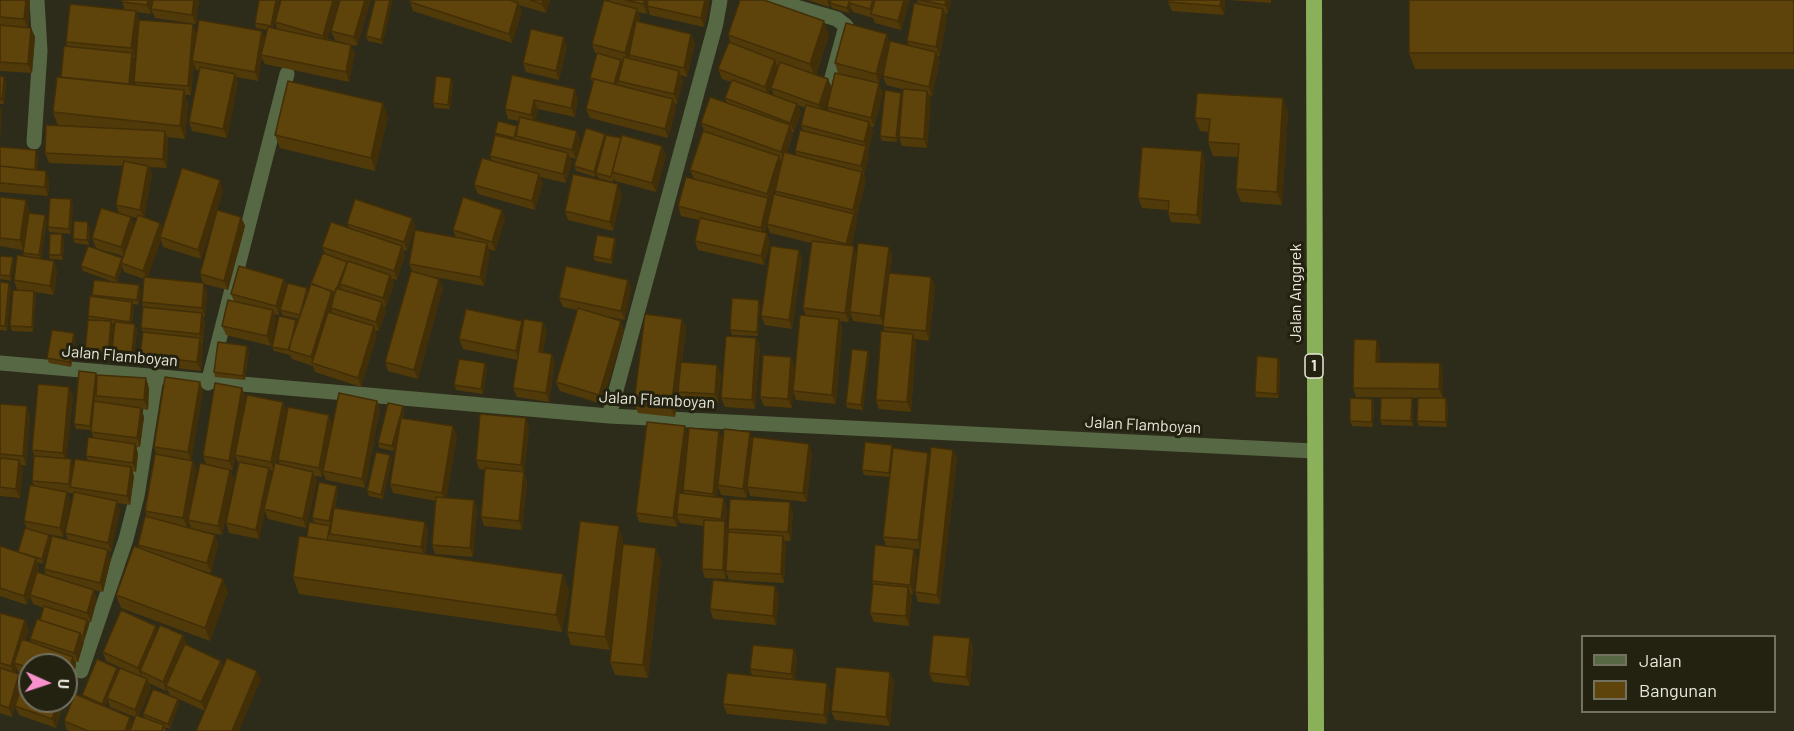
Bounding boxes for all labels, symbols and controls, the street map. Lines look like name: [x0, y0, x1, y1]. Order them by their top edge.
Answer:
street label: Jalan Anggrek: [1286, 244, 1306, 342]
street label: Jalan Flamboyan: [61, 341, 179, 371]
road number: 1: [1305, 354, 1323, 378]
street label: Jalan Flamboyan: [598, 387, 716, 413]
street label: Jalan Flamboyan: [1084, 412, 1202, 438]
legend: [1581, 635, 1776, 713]
text: Jalan: [1639, 649, 1682, 671]
north arrow: [18, 653, 78, 713]
text: U: [55, 678, 74, 689]
text: Bangunan: [1639, 679, 1717, 701]

